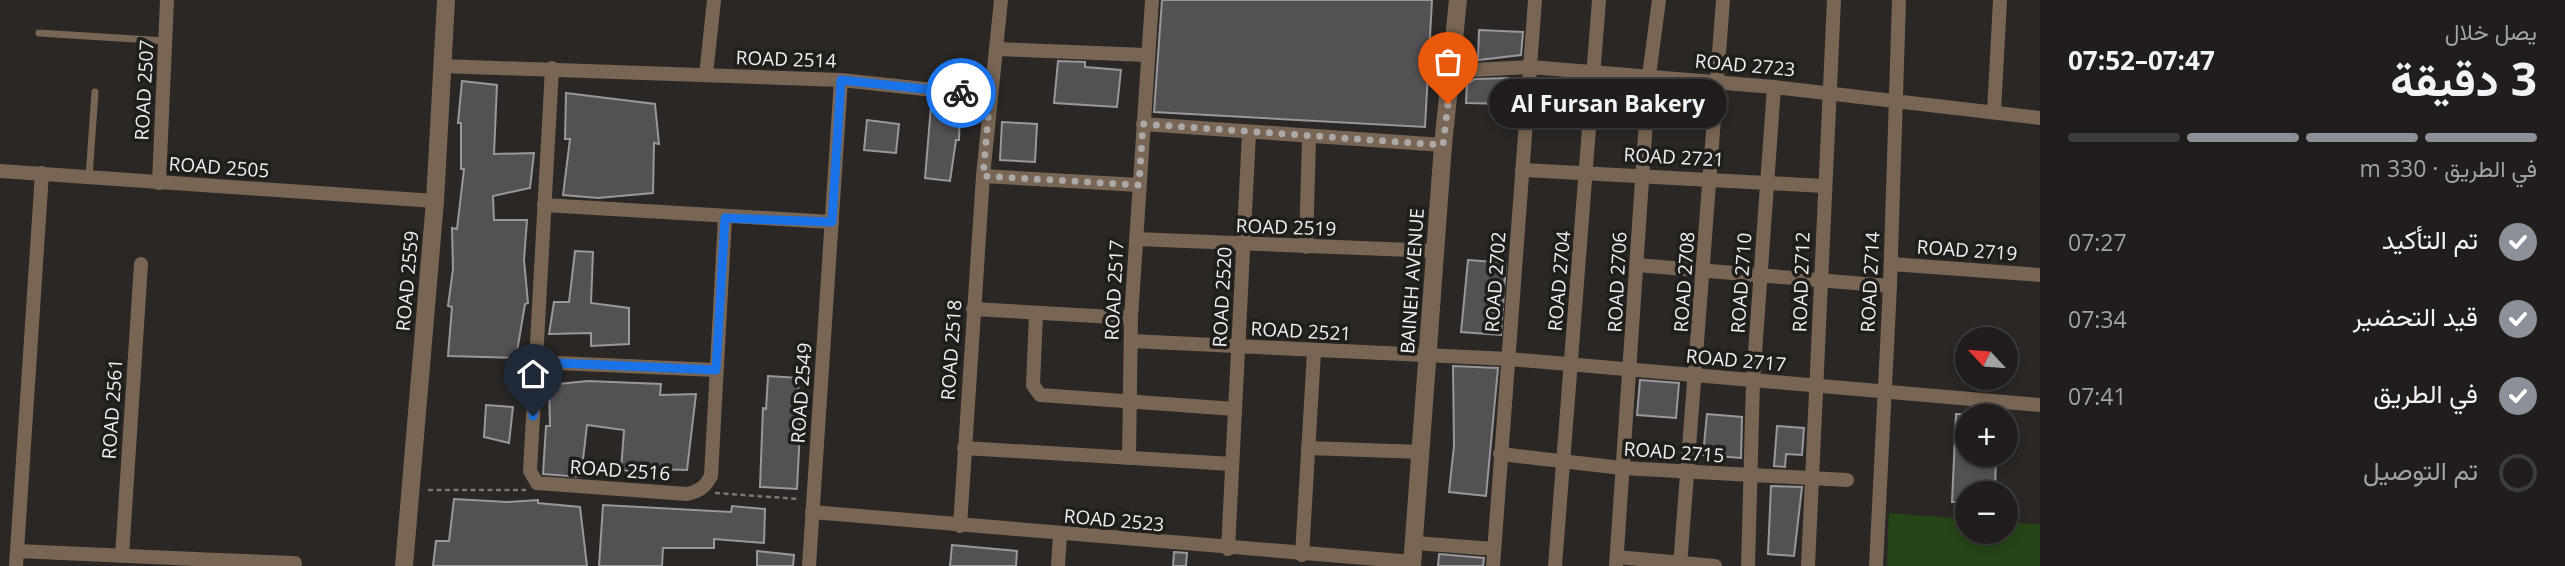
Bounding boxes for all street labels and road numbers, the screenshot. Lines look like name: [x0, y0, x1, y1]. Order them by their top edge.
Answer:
street label: ROAD 2507: [128, 39, 160, 141]
street label: ROAD 2514: [735, 44, 837, 74]
street label: ROAD 2723: [1694, 48, 1796, 82]
street label: ROAD 2721: [1623, 141, 1725, 173]
street label: ROAD 2505: [168, 151, 270, 183]
street label: BAINEH AVENUE: [1394, 207, 1430, 355]
street label: ROAD 2519: [1235, 212, 1337, 242]
street label: ROAD 2559: [390, 230, 424, 332]
street label: ROAD 2704: [1542, 230, 1576, 332]
street label: ROAD 2702: [1479, 231, 1511, 333]
street label: ROAD 2706: [1601, 231, 1633, 333]
street label: ROAD 2708: [1668, 231, 1700, 333]
street label: ROAD 2712: [1786, 231, 1816, 333]
street label: ROAD 2714: [1854, 231, 1886, 333]
street label: ROAD 2710: [1725, 232, 1757, 334]
street label: ROAD 2719: [1916, 234, 2018, 266]
street label: ROAD 2517: [1098, 239, 1130, 341]
street label: ROAD 2520: [1206, 246, 1238, 348]
street label: ROAD 2518: [935, 299, 967, 401]
street label: ROAD 2521: [1250, 315, 1352, 347]
street label: ROAD 2549: [785, 342, 817, 444]
street label: ROAD 2717: [1685, 343, 1787, 377]
street label: ROAD 2561: [96, 358, 128, 460]
street label: ROAD 2715: [1623, 436, 1725, 468]
street label: ROAD 2516: [569, 454, 671, 486]
street label: ROAD 2523: [1063, 503, 1165, 537]

